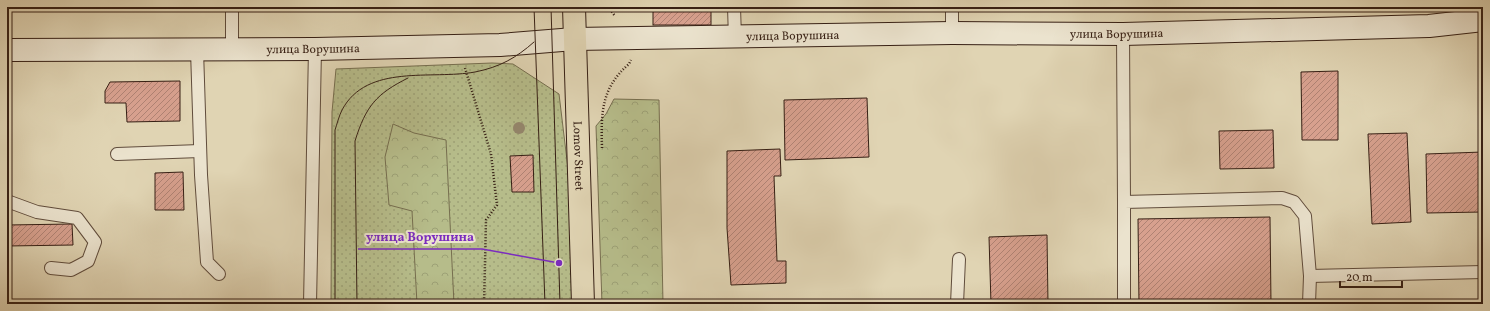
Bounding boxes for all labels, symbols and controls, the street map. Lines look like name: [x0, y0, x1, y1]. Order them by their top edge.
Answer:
street label: улица Ворушина: [1070, 26, 1164, 43]
street label: улица Ворушина: [746, 28, 840, 45]
street label: улица Ворушина: [266, 41, 360, 58]
street label: Lomov Street: [568, 121, 587, 191]
callout: улица Ворушина: [358, 224, 482, 249]
text: улица Ворушина: [366, 229, 474, 247]
scale bar: [1340, 263, 1402, 289]
text: 20 m: [1346, 270, 1373, 286]

